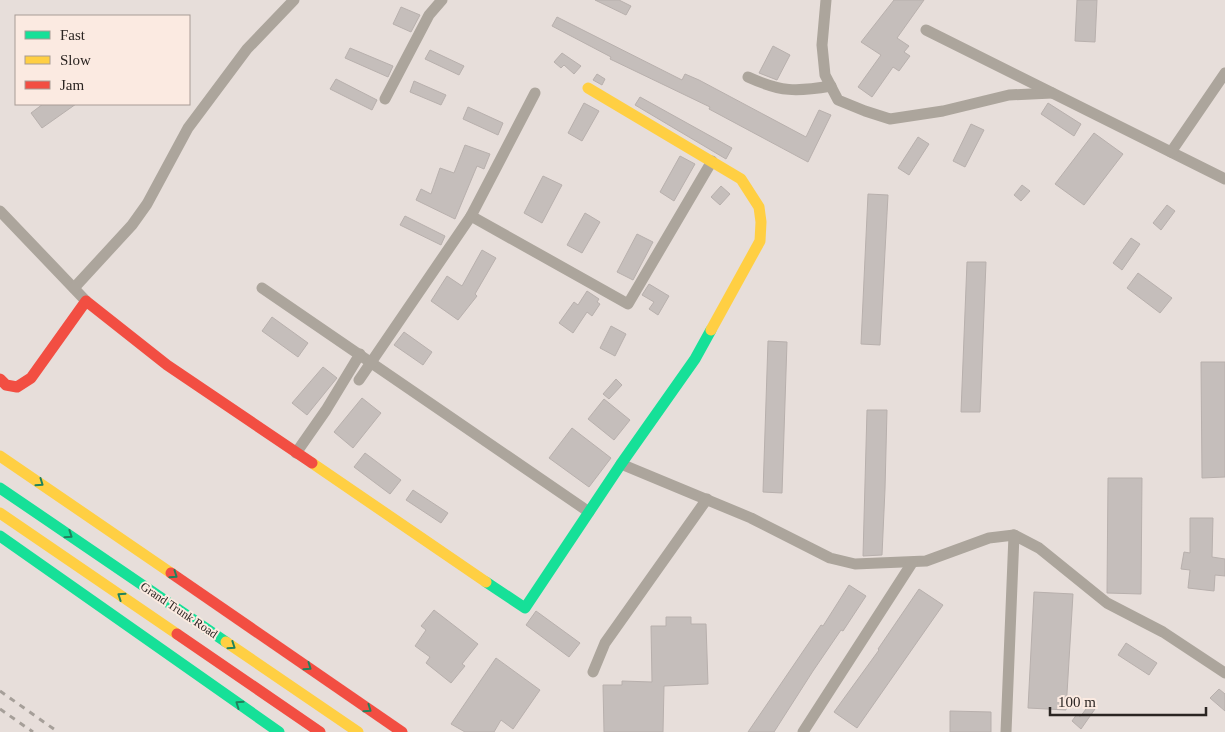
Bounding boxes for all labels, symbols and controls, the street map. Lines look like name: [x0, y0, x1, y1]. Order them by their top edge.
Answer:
legend: [15, 15, 190, 105]
text: Fast: [60, 27, 86, 43]
text: Slow: [60, 52, 91, 68]
text: Jam: [60, 77, 84, 93]
one-way arrow: [34, 477, 44, 486]
one-way arrow: [63, 529, 73, 538]
one-way arrow: [168, 569, 178, 578]
street label: Grand Trunk Road: [138, 579, 220, 641]
one-way arrow: [117, 593, 127, 602]
one-way arrow: [227, 640, 236, 649]
one-way arrow: [302, 661, 312, 670]
scale bar: [1050, 684, 1206, 716]
text: 100 m: [1058, 694, 1096, 710]
one-way arrow: [236, 701, 245, 710]
one-way arrow: [363, 703, 372, 712]

